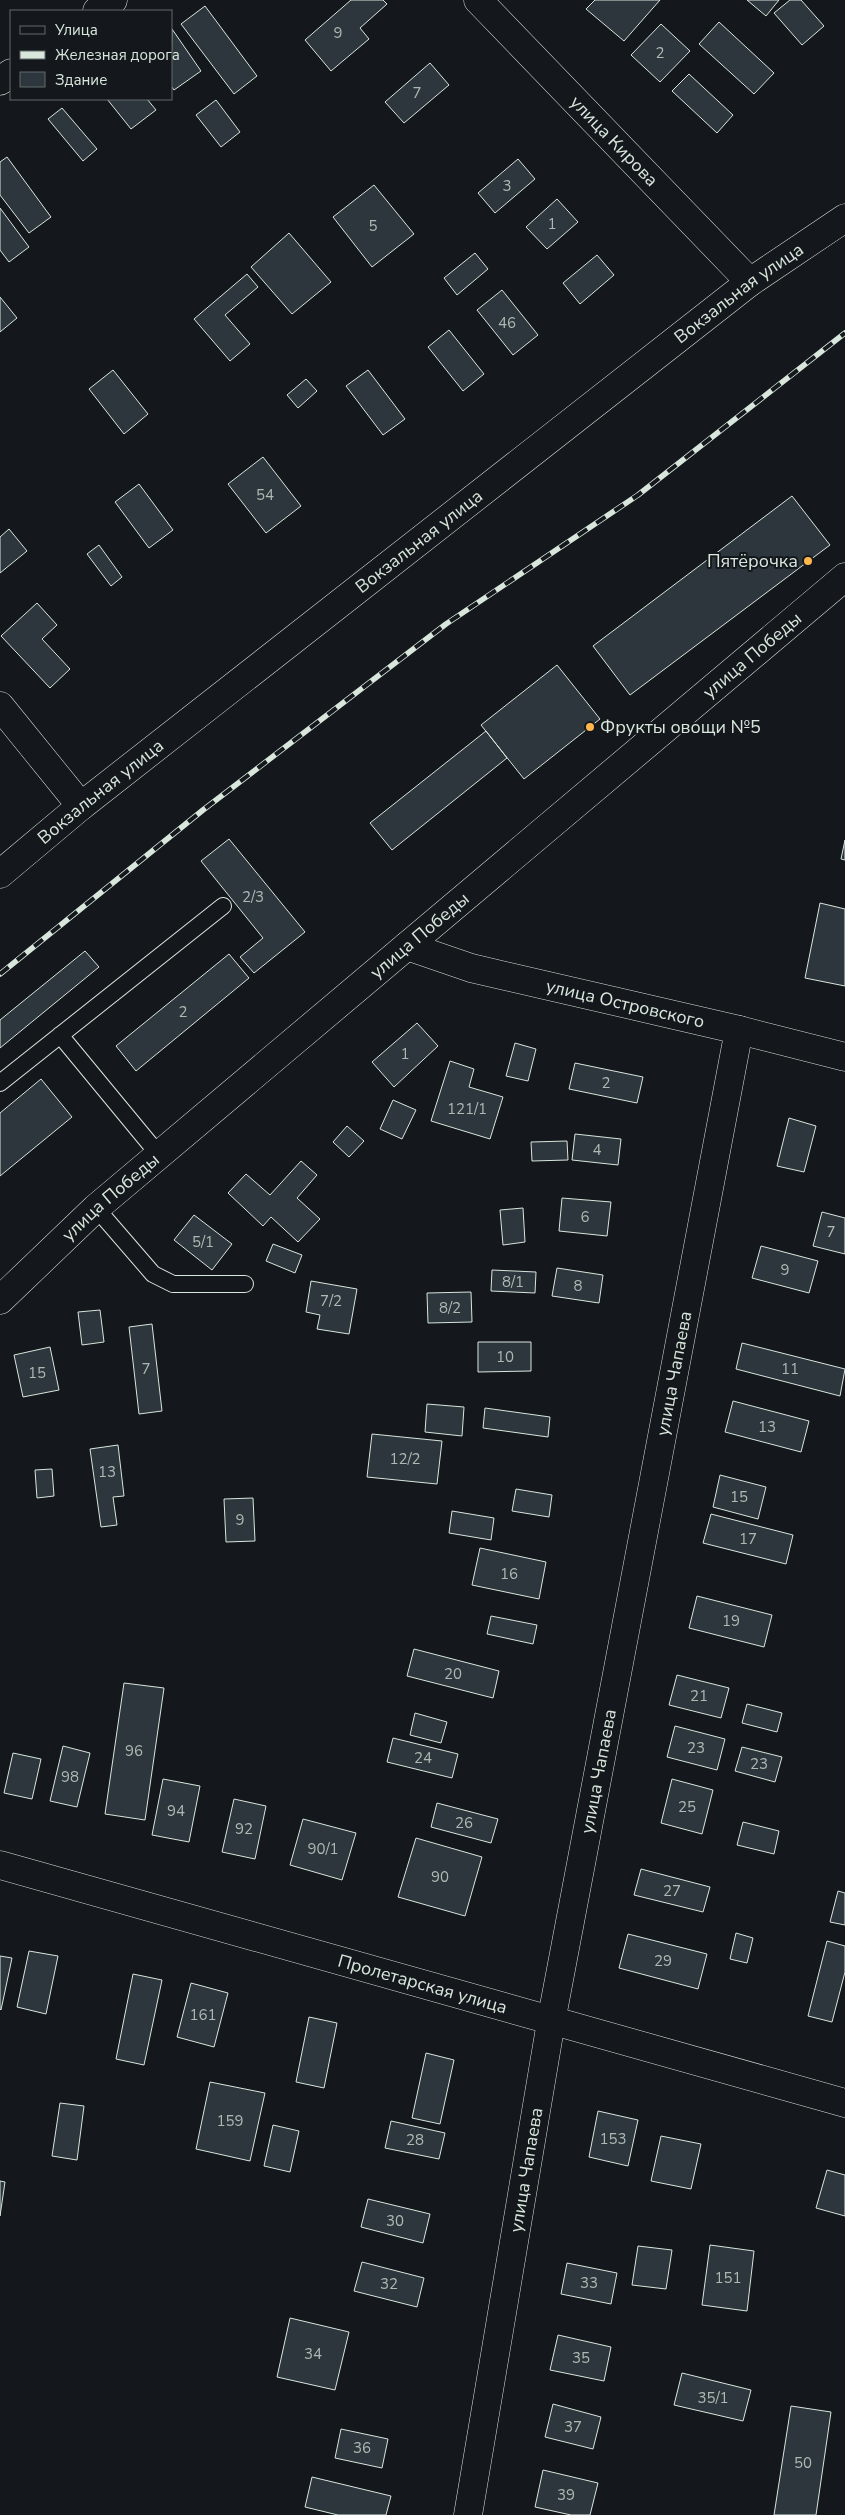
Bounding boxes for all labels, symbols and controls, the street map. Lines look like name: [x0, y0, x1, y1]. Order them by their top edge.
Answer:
legend: [10, 10, 172, 100]
text: Улица: [54, 20, 98, 40]
house number: 9: [333, 23, 343, 43]
house number: 2: [655, 43, 665, 63]
text: Железная дорога: [55, 45, 180, 65]
text: Здание: [55, 70, 107, 90]
house number: 7: [412, 83, 422, 103]
street label: улица Кирова: [565, 90, 663, 192]
house number: 3: [502, 176, 512, 196]
house number: 1: [547, 214, 557, 234]
house number: 5: [368, 216, 378, 236]
street label: Вокзальная улица: [669, 237, 808, 349]
house number: 46: [498, 313, 516, 333]
street label: Вокзальная улица: [350, 484, 487, 599]
house number: 54: [256, 485, 274, 505]
place label: Пятёрочка: [707, 549, 798, 573]
marker: Пятёрочка: [802, 555, 814, 567]
street label: улица Победы: [698, 607, 807, 704]
place label: Фрукты овощи №5: [600, 715, 761, 739]
marker: Фрукты овощи №5: [584, 721, 596, 733]
street label: Вокзальная улица: [32, 734, 169, 850]
house number: 2/3: [242, 887, 264, 907]
street label: улица Победы: [365, 887, 474, 984]
street label: улица Островского: [544, 974, 707, 1034]
house number: 2: [178, 1002, 188, 1022]
house number: 1: [400, 1044, 410, 1064]
house number: 2: [601, 1073, 611, 1093]
house number: 121/1: [447, 1099, 487, 1119]
house number: 4: [592, 1140, 602, 1160]
street label: улица Победы: [57, 1148, 164, 1247]
house number: 6: [580, 1207, 590, 1227]
house number: 7: [826, 1222, 836, 1242]
house number: 5/1: [192, 1232, 214, 1252]
house number: 9: [780, 1260, 790, 1280]
house number: 8/1: [502, 1272, 524, 1292]
house number: 8: [573, 1276, 583, 1296]
house number: 7/2: [320, 1291, 342, 1311]
house number: 8/2: [439, 1298, 461, 1318]
street label: улица Чапаева: [650, 1309, 697, 1438]
house number: 10: [496, 1347, 514, 1367]
house number: 7: [141, 1359, 151, 1379]
house number: 11: [781, 1359, 799, 1379]
house number: 15: [28, 1363, 46, 1383]
house number: 13: [758, 1417, 776, 1437]
house number: 12/2: [389, 1449, 421, 1469]
house number: 13: [98, 1462, 116, 1482]
house number: 15: [730, 1487, 748, 1507]
house number: 9: [235, 1510, 245, 1530]
house number: 17: [739, 1529, 757, 1549]
house number: 16: [500, 1564, 518, 1584]
house number: 19: [722, 1611, 740, 1631]
house number: 20: [444, 1664, 462, 1684]
house number: 21: [690, 1686, 708, 1706]
street label: улица Чапаева: [575, 1707, 622, 1836]
house number: 23: [687, 1738, 705, 1758]
house number: 96: [125, 1741, 143, 1761]
house number: 24: [414, 1748, 432, 1768]
house number: 23: [750, 1754, 768, 1774]
house number: 98: [61, 1767, 79, 1787]
house number: 25: [678, 1797, 696, 1817]
house number: 94: [167, 1801, 185, 1821]
house number: 26: [455, 1813, 473, 1833]
house number: 92: [235, 1819, 253, 1839]
house number: 90/1: [307, 1839, 339, 1859]
house number: 90: [431, 1867, 449, 1887]
house number: 27: [663, 1881, 681, 1901]
street label: Пролетарская улица: [335, 1949, 510, 2019]
house number: 29: [654, 1951, 672, 1971]
house number: 161: [189, 2005, 217, 2025]
street label: улица Чапаева: [504, 2106, 548, 2234]
house number: 159: [216, 2111, 244, 2131]
house number: 153: [599, 2129, 627, 2149]
house number: 28: [406, 2130, 424, 2150]
house number: 30: [386, 2211, 404, 2231]
house number: 151: [714, 2268, 742, 2288]
house number: 33: [580, 2273, 598, 2293]
house number: 32: [380, 2274, 398, 2294]
house number: 34: [304, 2344, 322, 2364]
house number: 35: [572, 2348, 590, 2368]
house number: 35/1: [697, 2388, 729, 2408]
house number: 37: [564, 2417, 582, 2437]
house number: 36: [353, 2438, 371, 2458]
house number: 50: [794, 2453, 812, 2473]
house number: 39: [557, 2485, 575, 2505]

